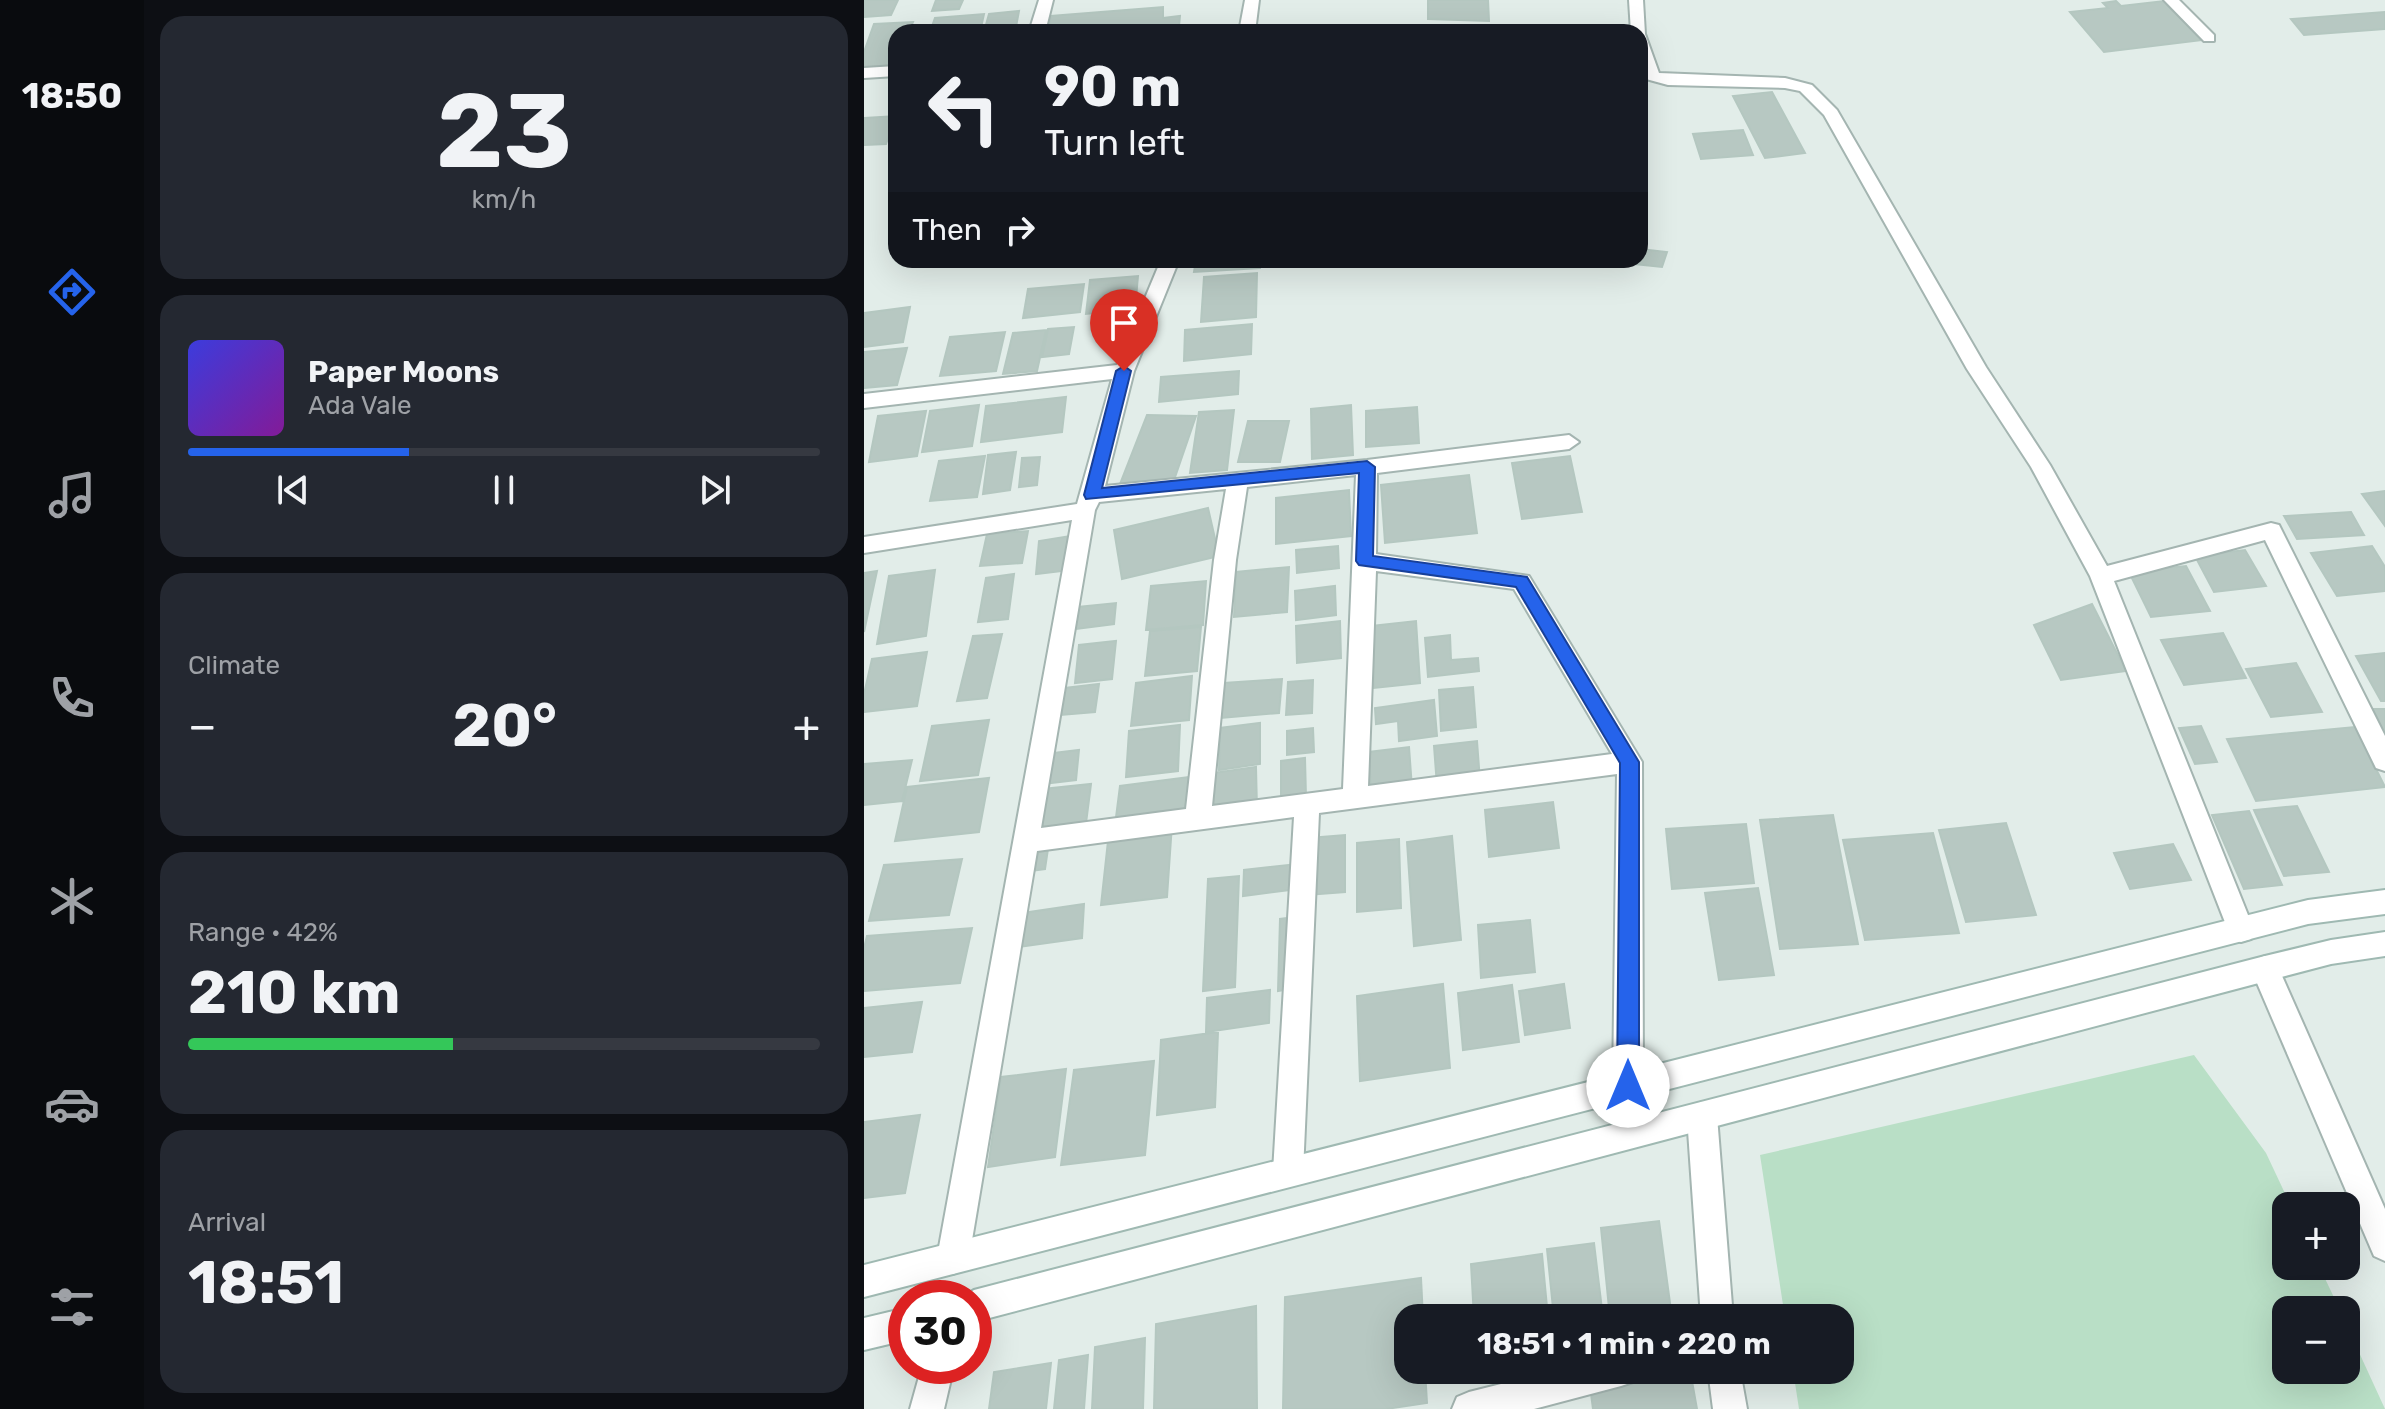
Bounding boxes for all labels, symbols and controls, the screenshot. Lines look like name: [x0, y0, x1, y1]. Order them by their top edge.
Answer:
text: 90 m: [1044, 54, 1181, 120]
icon: left: [912, 56, 1016, 160]
text: 23: [436, 70, 572, 193]
text: 18:50: [22, 74, 122, 117]
text: Turn left: [1044, 121, 1185, 164]
text: km/h: [472, 184, 536, 215]
icon: right: [998, 208, 1042, 252]
text: Then: [912, 212, 982, 248]
icon: directions: [44, 264, 100, 320]
pin: [1090, 289, 1158, 371]
icon: arrive: [1102, 301, 1146, 345]
text: Paper Moons: [308, 354, 499, 390]
text: Ada Vale: [308, 390, 412, 421]
icon: music: [44, 467, 100, 523]
icon: previous: [271, 468, 315, 512]
icon: pause: [482, 468, 526, 512]
icon: next: [693, 468, 737, 512]
text: Climate: [188, 650, 280, 681]
icon: phone: [44, 670, 100, 726]
text: 20°: [452, 690, 557, 761]
text: −: [188, 700, 217, 752]
text: +: [793, 700, 820, 752]
icon: climate: [44, 873, 100, 929]
text: Range · 42%: [188, 917, 338, 948]
text: 210 km: [188, 957, 400, 1028]
position arrow: [1586, 1044, 1670, 1128]
icon: car: [44, 1076, 100, 1132]
map controls: [2272, 1192, 2360, 1384]
button: +: [2272, 1192, 2360, 1280]
text: Arrival: [188, 1207, 266, 1238]
text: 18:51: [188, 1247, 344, 1318]
icon: filters: [44, 1279, 100, 1335]
speed limit sign: 30: [888, 1280, 992, 1384]
button: −: [2272, 1296, 2360, 1384]
text: 18:51 · 1 min · 220 m: [1477, 1326, 1771, 1362]

